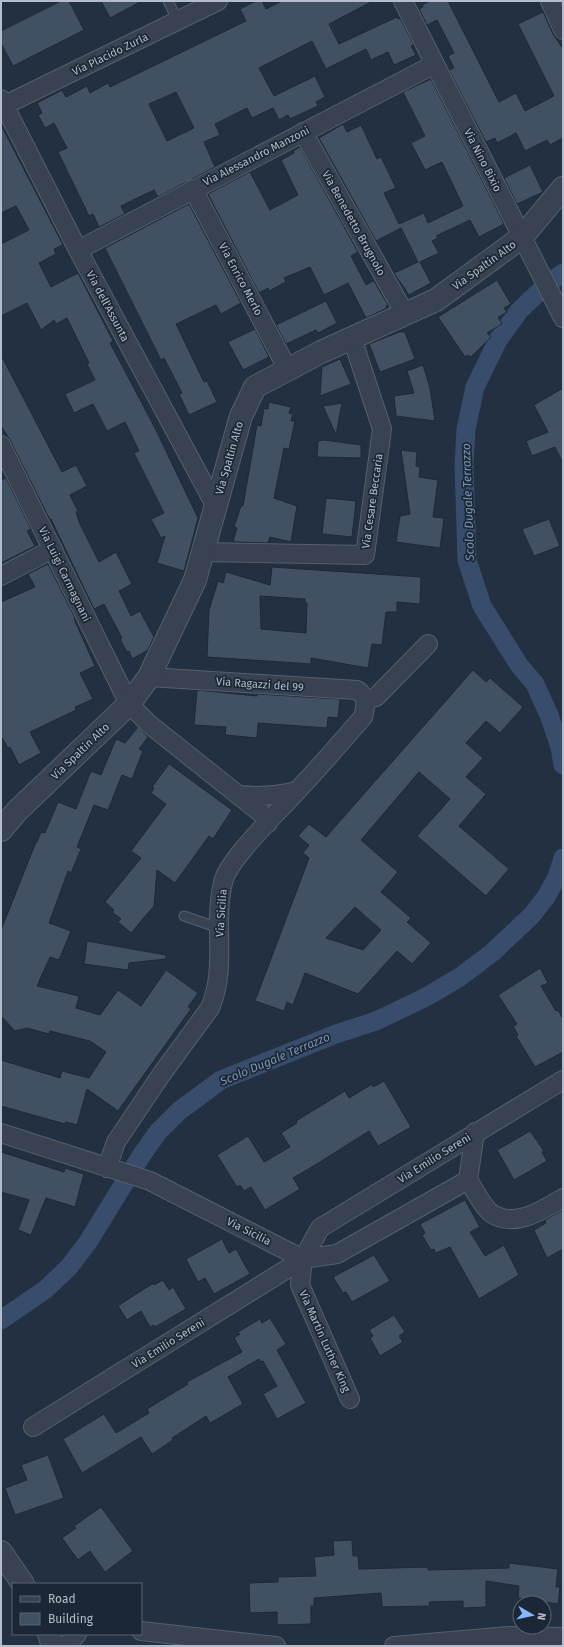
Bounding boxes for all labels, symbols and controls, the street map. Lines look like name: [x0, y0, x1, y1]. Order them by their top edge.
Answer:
street label: Via Placido Zurla: [70, 30, 150, 79]
street label: Via Alessandro Manzoni: [201, 124, 312, 189]
street label: Via Nino Bixio: [461, 126, 504, 194]
street label: Via Benedetto Brugnolo: [319, 168, 388, 278]
street label: Via Spaltin Alto: [450, 238, 519, 293]
street label: Via Enrico Merlo: [216, 241, 265, 318]
street label: Via dell'Assunta: [83, 269, 132, 344]
street label: Via Spaltin Alto: [213, 420, 246, 496]
water label: Scolo Dugale Terrazzo: [459, 443, 477, 562]
street label: Via Cesare Beccaria: [359, 453, 386, 550]
street label: Via Luigi Carmagnani: [36, 525, 93, 624]
street label: Via Ragazzi del 99: [216, 675, 304, 694]
street label: Via Spaltin Alto: [49, 720, 112, 782]
street label: Via Sicilia: [213, 889, 230, 937]
water label: Scolo Dugale Terrazzo: [217, 1030, 332, 1089]
street label: Via Emilio Sereni: [395, 1131, 473, 1186]
street label: Via Sicilia: [224, 1215, 273, 1248]
street label: Via Martin Luther King: [296, 1288, 353, 1395]
street label: Via Emilio Sereni: [129, 1316, 207, 1371]
legend: [12, 1583, 142, 1635]
text: Road: [48, 1592, 76, 1606]
north arrow: [512, 1595, 552, 1635]
text: Building: [48, 1612, 94, 1626]
text: N: [534, 1612, 548, 1621]

